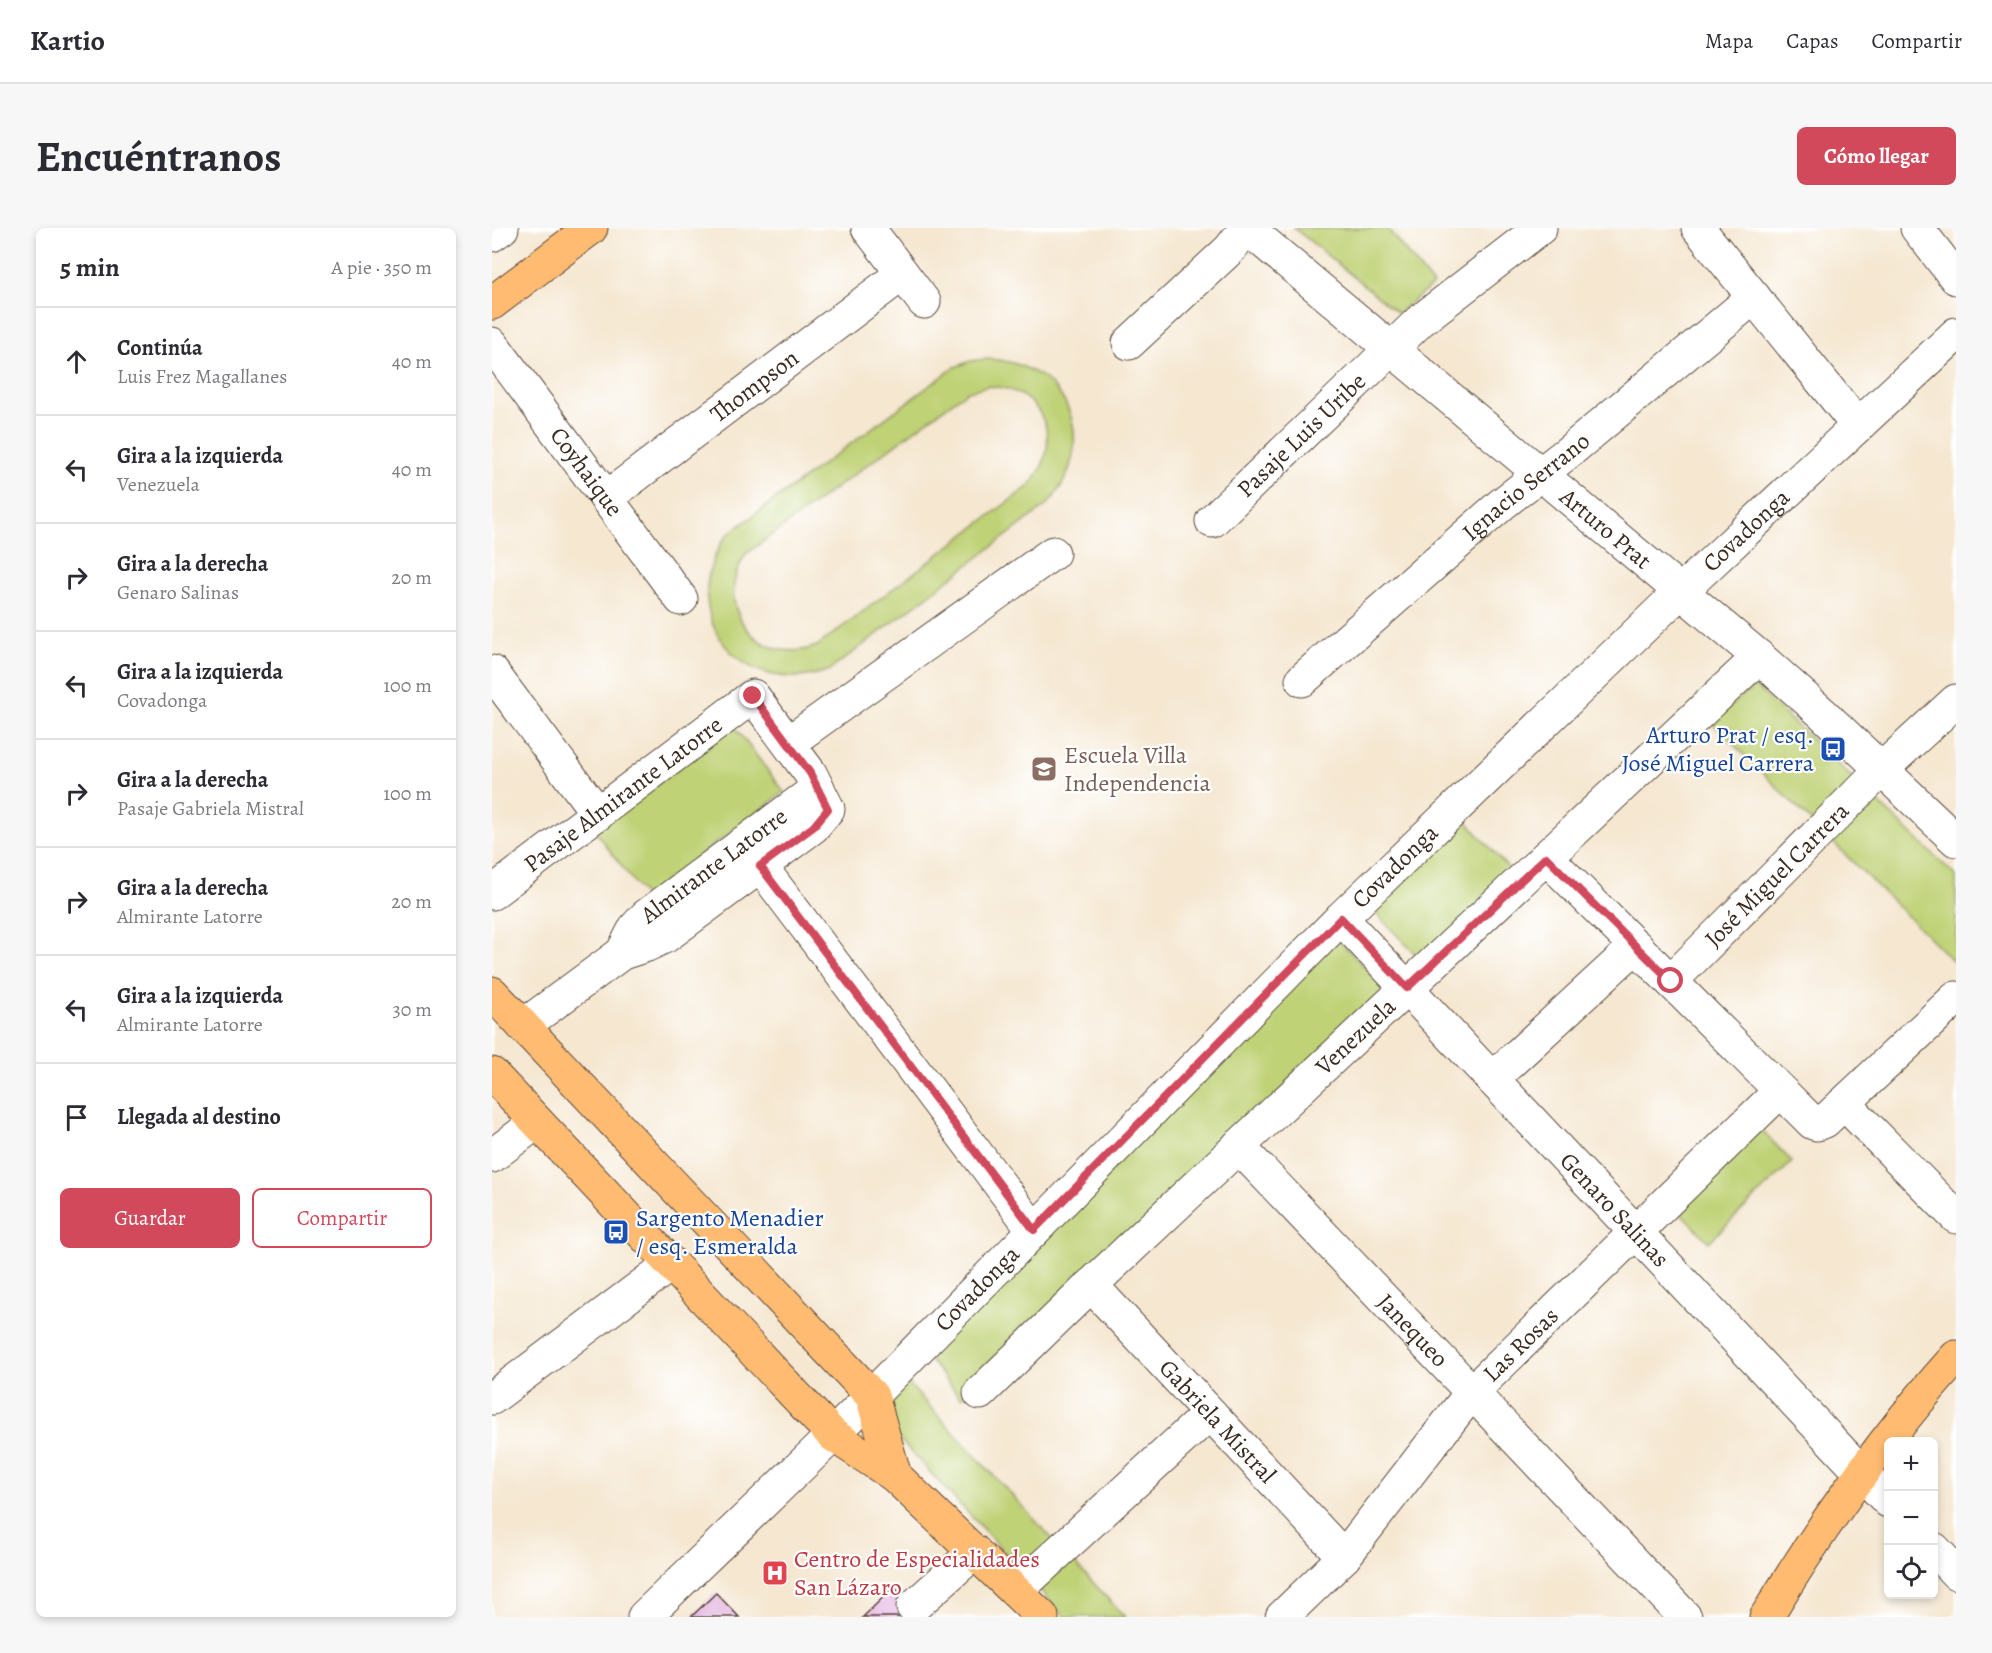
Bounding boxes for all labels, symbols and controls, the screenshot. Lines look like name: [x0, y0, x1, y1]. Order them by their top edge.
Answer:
text: Kartio: [30, 22, 105, 60]
text: Mapa: [1705, 27, 1753, 55]
text: Capas: [1786, 27, 1839, 55]
text: Compartir: [1872, 27, 1962, 55]
button: Cómo llegar: [1797, 127, 1956, 185]
text: Encuéntranos: [36, 128, 281, 185]
text: 5 min: [60, 250, 120, 285]
text: A pie · 350 m: [331, 254, 432, 281]
text: Continúa: [117, 333, 203, 363]
street label: Thompson: [704, 342, 805, 430]
icon: ahead: [60, 345, 93, 378]
text: 40 m: [392, 348, 432, 375]
text: Luis Frez Magallanes: [117, 363, 287, 390]
street label: Pasaje Luis Uribe: [1230, 365, 1373, 505]
street label: Coyhaique: [543, 421, 630, 523]
street label: Ignacio Serrano: [1455, 425, 1597, 548]
text: Gira a la izquierda: [117, 441, 283, 471]
icon: left: [60, 453, 93, 486]
text: 40 m: [392, 456, 432, 483]
text: Venezuela: [117, 471, 200, 498]
street label: Arturo Prat: [1552, 480, 1658, 576]
street label: Covadonga: [1696, 481, 1797, 579]
text: Gira a la derecha: [117, 549, 268, 579]
icon: right: [60, 561, 93, 594]
text: 20 m: [391, 564, 432, 591]
text: Genaro Salinas: [117, 579, 239, 606]
text: Gira a la izquierda: [117, 657, 283, 687]
icon: left: [60, 669, 93, 702]
text: 100 m: [383, 672, 432, 699]
route end: [739, 682, 765, 708]
text: Covadonga: [117, 687, 207, 714]
street label: Pasaje Almirante Latorre: [518, 711, 728, 879]
place label: Arturo Prat / esq. José Miguel Carrera: [1622, 719, 1815, 779]
bus stop icon: Arturo Prat / esq. José Miguel Carrera: [1818, 734, 1848, 764]
place label: Escuela Villa Independencia: [1064, 739, 1212, 799]
school or university icon: Escuela Villa Independencia: [1029, 754, 1059, 784]
text: Gira a la derecha: [117, 765, 268, 795]
icon: right: [60, 777, 93, 810]
text: 100 m: [383, 780, 432, 807]
text: Pasaje Gabriela Mistral: [117, 795, 304, 822]
street label: José Miguel Carrera: [1698, 795, 1857, 954]
street label: Almirante Latorre: [637, 801, 793, 931]
street label: Covadonga: [1345, 816, 1446, 915]
text: Gira a la derecha: [117, 873, 268, 903]
icon: right: [60, 885, 93, 918]
text: 20 m: [391, 888, 432, 915]
text: Almirante Latorre: [117, 903, 263, 930]
route start: [1657, 967, 1683, 993]
text: Gira a la izquierda: [117, 981, 283, 1011]
street label: Venezuela: [1308, 990, 1403, 1083]
icon: left: [60, 993, 93, 1026]
text: 30 m: [392, 996, 432, 1023]
text: Almirante Latorre: [117, 1011, 263, 1038]
icon: arrive: [60, 1101, 93, 1134]
text: Llegada al destino: [117, 1102, 281, 1132]
street label: Genaro Salinas: [1553, 1145, 1676, 1274]
button: Guardar: [60, 1188, 240, 1248]
button: Compartir: [252, 1188, 432, 1248]
place label: Sargento Menadier / esq. Esmeralda: [636, 1202, 824, 1262]
bus stop icon: Sargento Menadier / esq. Esmeralda: [601, 1217, 631, 1247]
street label: Covadonga: [928, 1238, 1027, 1338]
street label: Janequeo: [1370, 1286, 1456, 1374]
street label: Las Rosas: [1476, 1300, 1565, 1389]
street label: Gabriela Mistral: [1152, 1352, 1283, 1490]
map controls: [1884, 1437, 1938, 1599]
button: +: [1884, 1437, 1938, 1491]
button: −: [1884, 1491, 1938, 1545]
place label: Centro de Especialidades San Lázaro: [794, 1543, 1040, 1603]
button: locate: [1884, 1545, 1938, 1599]
hospital icon: Centro de Especialidades San Lázaro: [760, 1558, 790, 1588]

